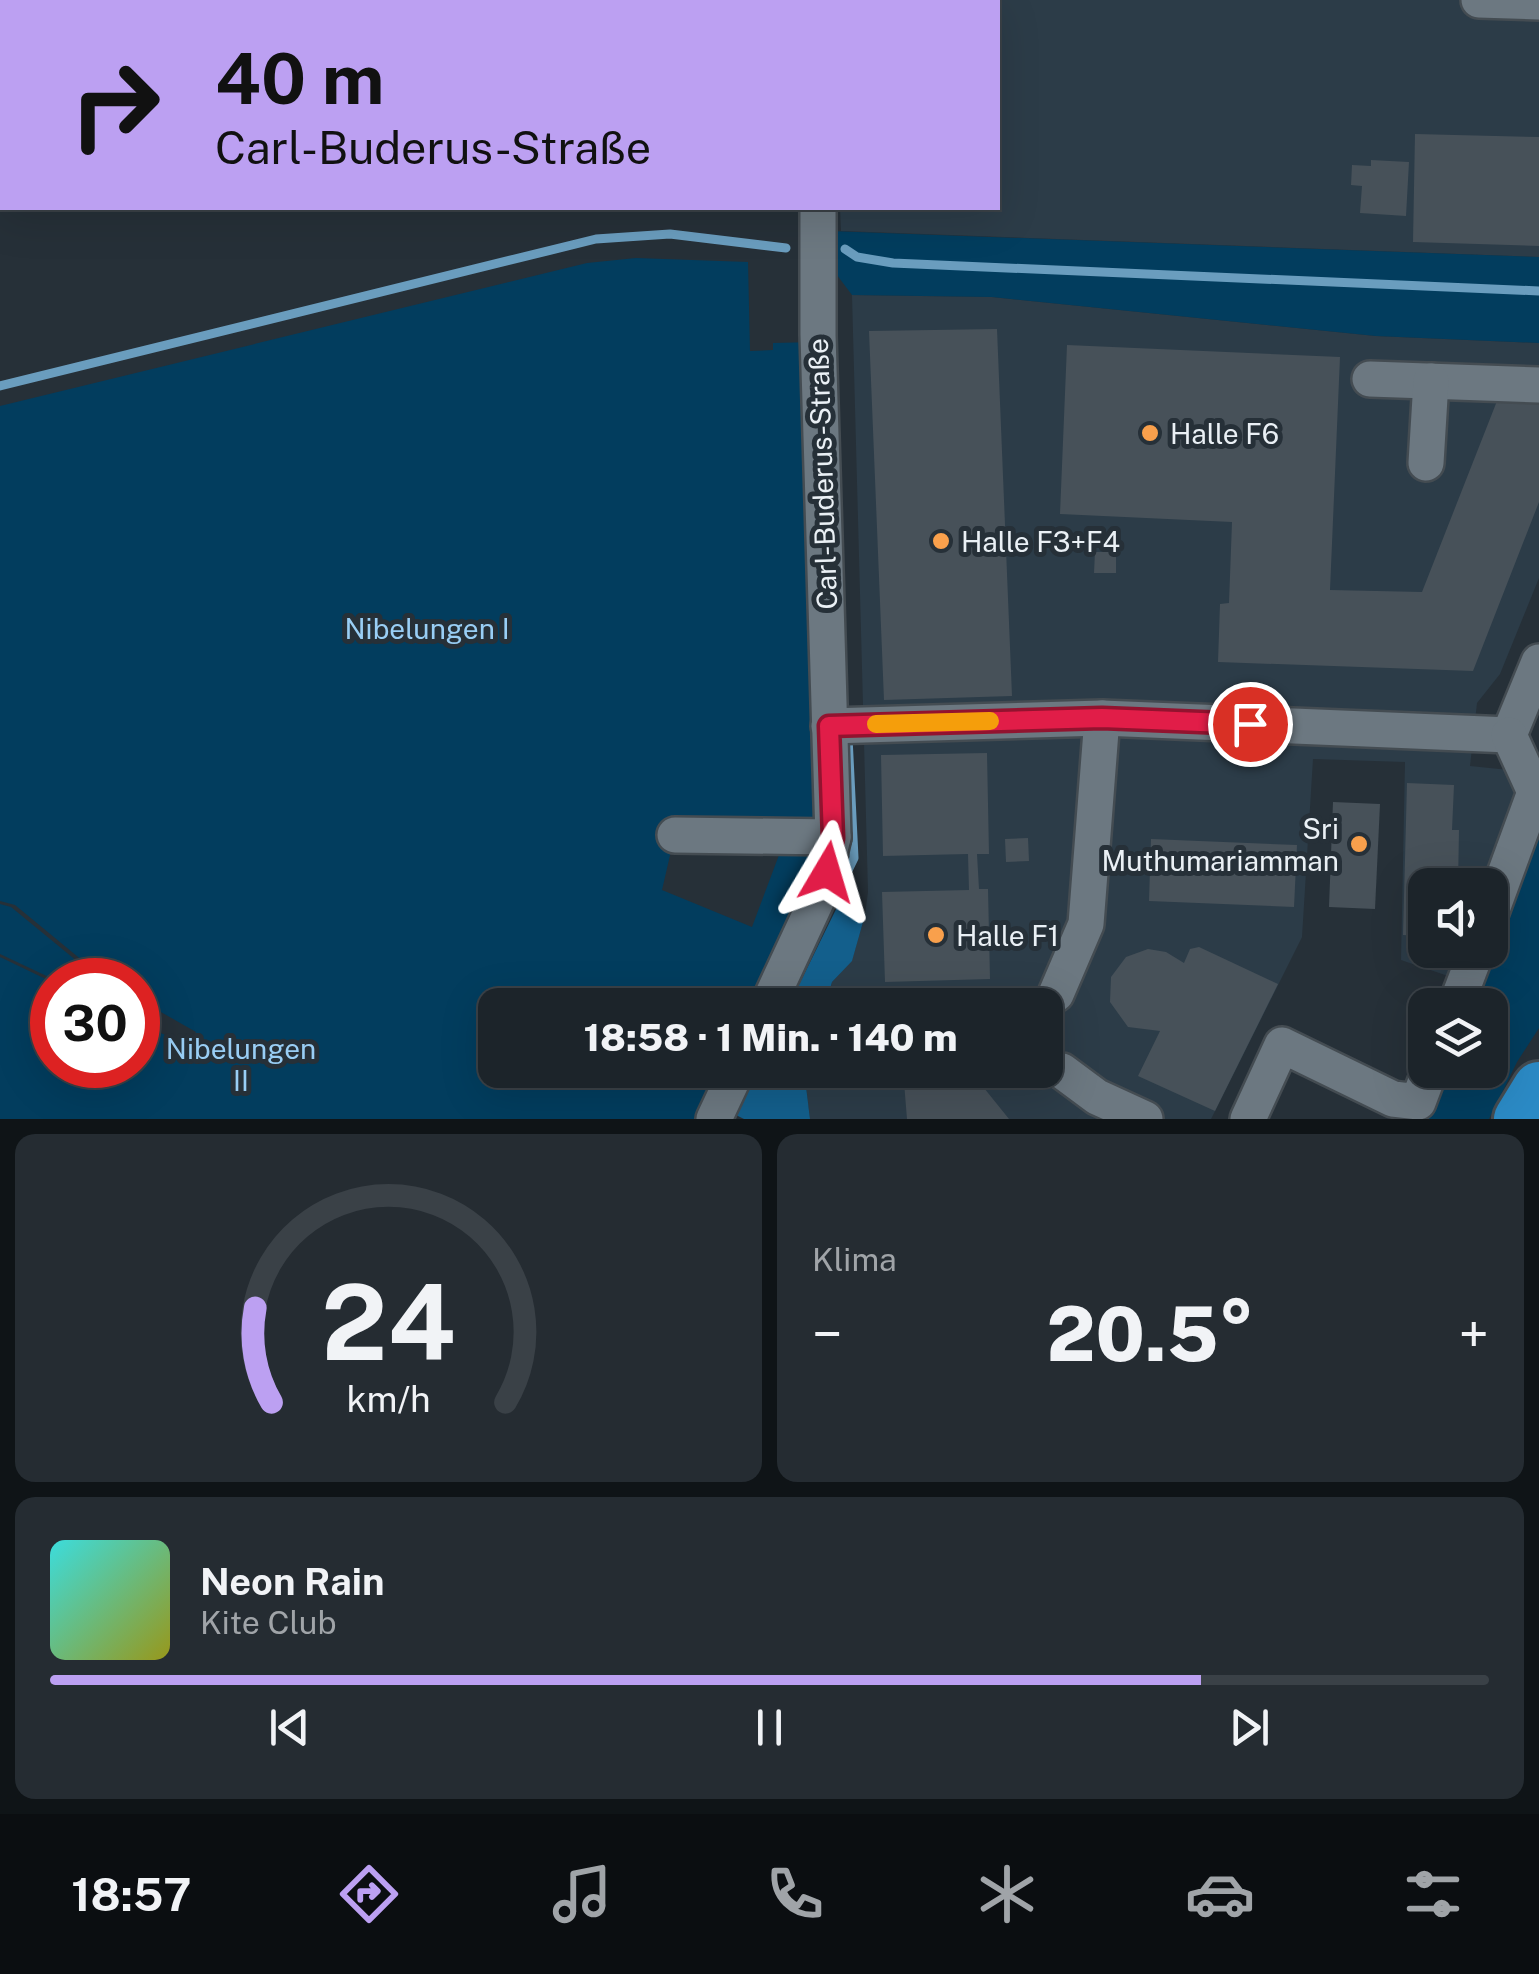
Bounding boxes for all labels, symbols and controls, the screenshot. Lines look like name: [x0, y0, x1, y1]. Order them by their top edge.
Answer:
text: 40 m: [215, 37, 385, 120]
icon: right: [50, 40, 180, 170]
text: Carl-Buderus-Straße: [215, 121, 651, 174]
street label: Carl-Buderus-Straße: [801, 338, 843, 610]
place label: Halle F6: [1170, 417, 1279, 450]
marker: Halle F6: [1139, 422, 1161, 444]
place label: Halle F3+F4: [961, 525, 1120, 558]
marker: Halle F3+F4: [930, 530, 952, 552]
park label: Nibelungen I: [344, 612, 510, 645]
pin: [1208, 682, 1293, 767]
icon: arrive: [1223, 697, 1278, 752]
place label: Sri Muthumariamman: [1101, 812, 1339, 877]
position arrow: [775, 820, 879, 924]
marker: Sri Muthumariamman: [1348, 833, 1370, 855]
map controls: [1408, 868, 1508, 1088]
button: sound: [1408, 868, 1508, 968]
place label: Halle F1: [956, 919, 1059, 952]
marker: Halle F1: [925, 924, 947, 946]
speed limit sign: 30: [30, 958, 160, 1088]
button: layers: [1408, 988, 1508, 1088]
text: 18:58 · 1 Min. · 140 m: [583, 1015, 958, 1060]
park label: Nibelungen II: [166, 1032, 316, 1097]
text: Klima: [812, 1241, 897, 1278]
text: 24: [321, 1261, 456, 1383]
text: 20.5°: [1047, 1290, 1254, 1378]
text: −: [812, 1302, 843, 1366]
text: +: [1459, 1302, 1489, 1366]
text: km/h: [346, 1378, 431, 1420]
text: Neon Rain: [200, 1559, 384, 1604]
text: Kite Club: [200, 1604, 337, 1641]
icon: previous: [262, 1700, 317, 1755]
icon: pause: [742, 1700, 797, 1755]
icon: next: [1222, 1700, 1277, 1755]
icon: directions: [334, 1859, 404, 1929]
icon: music: [547, 1859, 617, 1929]
icon: phone: [760, 1859, 830, 1929]
icon: climate: [972, 1859, 1042, 1929]
icon: car: [1185, 1859, 1255, 1929]
icon: filters: [1398, 1859, 1468, 1929]
text: 18:57: [71, 1868, 191, 1921]

